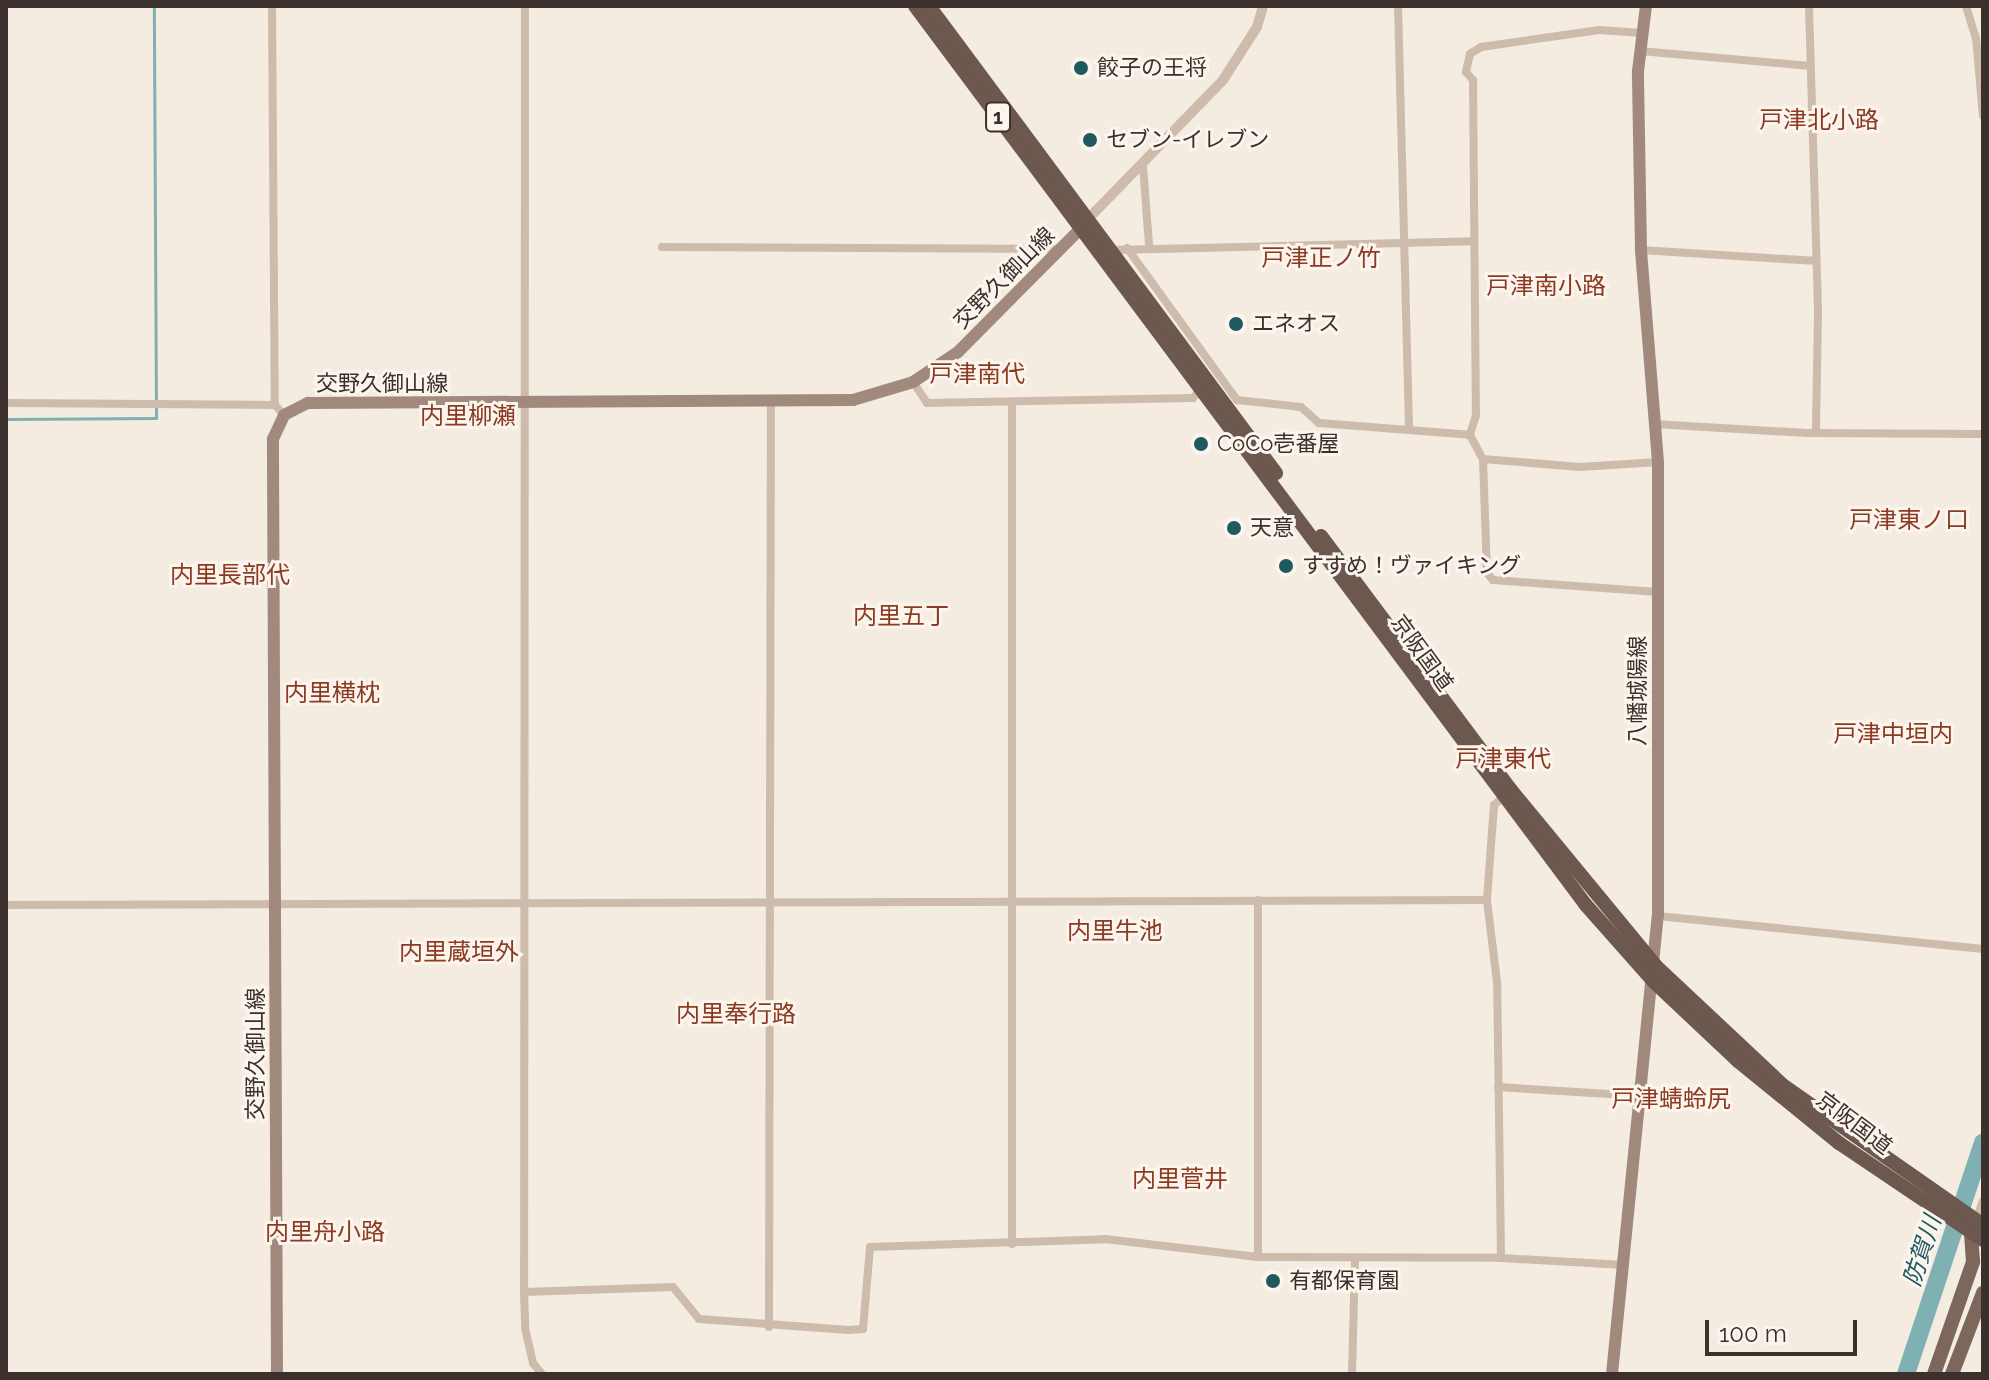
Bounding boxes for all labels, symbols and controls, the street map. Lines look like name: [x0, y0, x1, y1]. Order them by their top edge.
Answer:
place label: 餃子の王将: [1097, 55, 1207, 81]
marker: 餃子の王将: [1072, 59, 1090, 77]
road number: 1: [984, 101, 1012, 133]
district label: 戸津北小路: [1759, 106, 1879, 134]
place label: セブン-イレブン: [1106, 127, 1269, 153]
marker: セブン-イレブン: [1081, 131, 1099, 149]
street label: 交野久御山線: [948, 222, 1060, 334]
district label: 戸津正ノ竹: [1261, 244, 1381, 272]
district label: 戸津南小路: [1486, 272, 1606, 300]
place label: エネオス: [1252, 311, 1340, 337]
marker: エネオス: [1227, 315, 1245, 333]
district label: 戸津南代: [929, 360, 1025, 388]
street label: 交野久御山線: [316, 371, 448, 397]
district label: 内里柳瀬: [420, 402, 516, 430]
place label: CoCo壱番屋: [1217, 431, 1339, 457]
marker: CoCo壱番屋: [1192, 435, 1210, 453]
district label: 戸津東ノ口: [1849, 506, 1969, 534]
place label: 天意: [1250, 515, 1294, 541]
marker: 天意: [1225, 519, 1243, 537]
place label: すすめ！ヴァイキング: [1302, 553, 1522, 579]
marker: すすめ！ヴァイキング: [1277, 557, 1295, 575]
district label: 内里長部代: [170, 561, 290, 589]
district label: 内里五丁: [853, 602, 949, 630]
street label: 京阪国道: [1385, 610, 1459, 696]
street label: 八幡城陽線: [1625, 636, 1651, 746]
district label: 内里横枕: [284, 679, 380, 707]
district label: 戸津中垣内: [1833, 720, 1953, 748]
district label: 戸津東代: [1455, 745, 1551, 773]
district label: 内里牛池: [1067, 917, 1163, 945]
district label: 内里蔵垣外: [399, 938, 519, 966]
street label: 交野久御山線: [243, 988, 269, 1120]
district label: 内里奉行路: [676, 1000, 796, 1028]
district label: 戸津蜻蛉尻: [1611, 1085, 1731, 1113]
street label: 京阪国道: [1811, 1086, 1897, 1160]
district label: 内里菅井: [1132, 1165, 1228, 1193]
water label: 防賀川: [1897, 1212, 1947, 1290]
district label: 内里舟小路: [265, 1218, 385, 1246]
place label: 有都保育園: [1289, 1268, 1399, 1294]
marker: 有都保育園: [1264, 1272, 1282, 1290]
scale bar: [1709, 1304, 1861, 1354]
text: 100 m: [1719, 1319, 1787, 1348]

